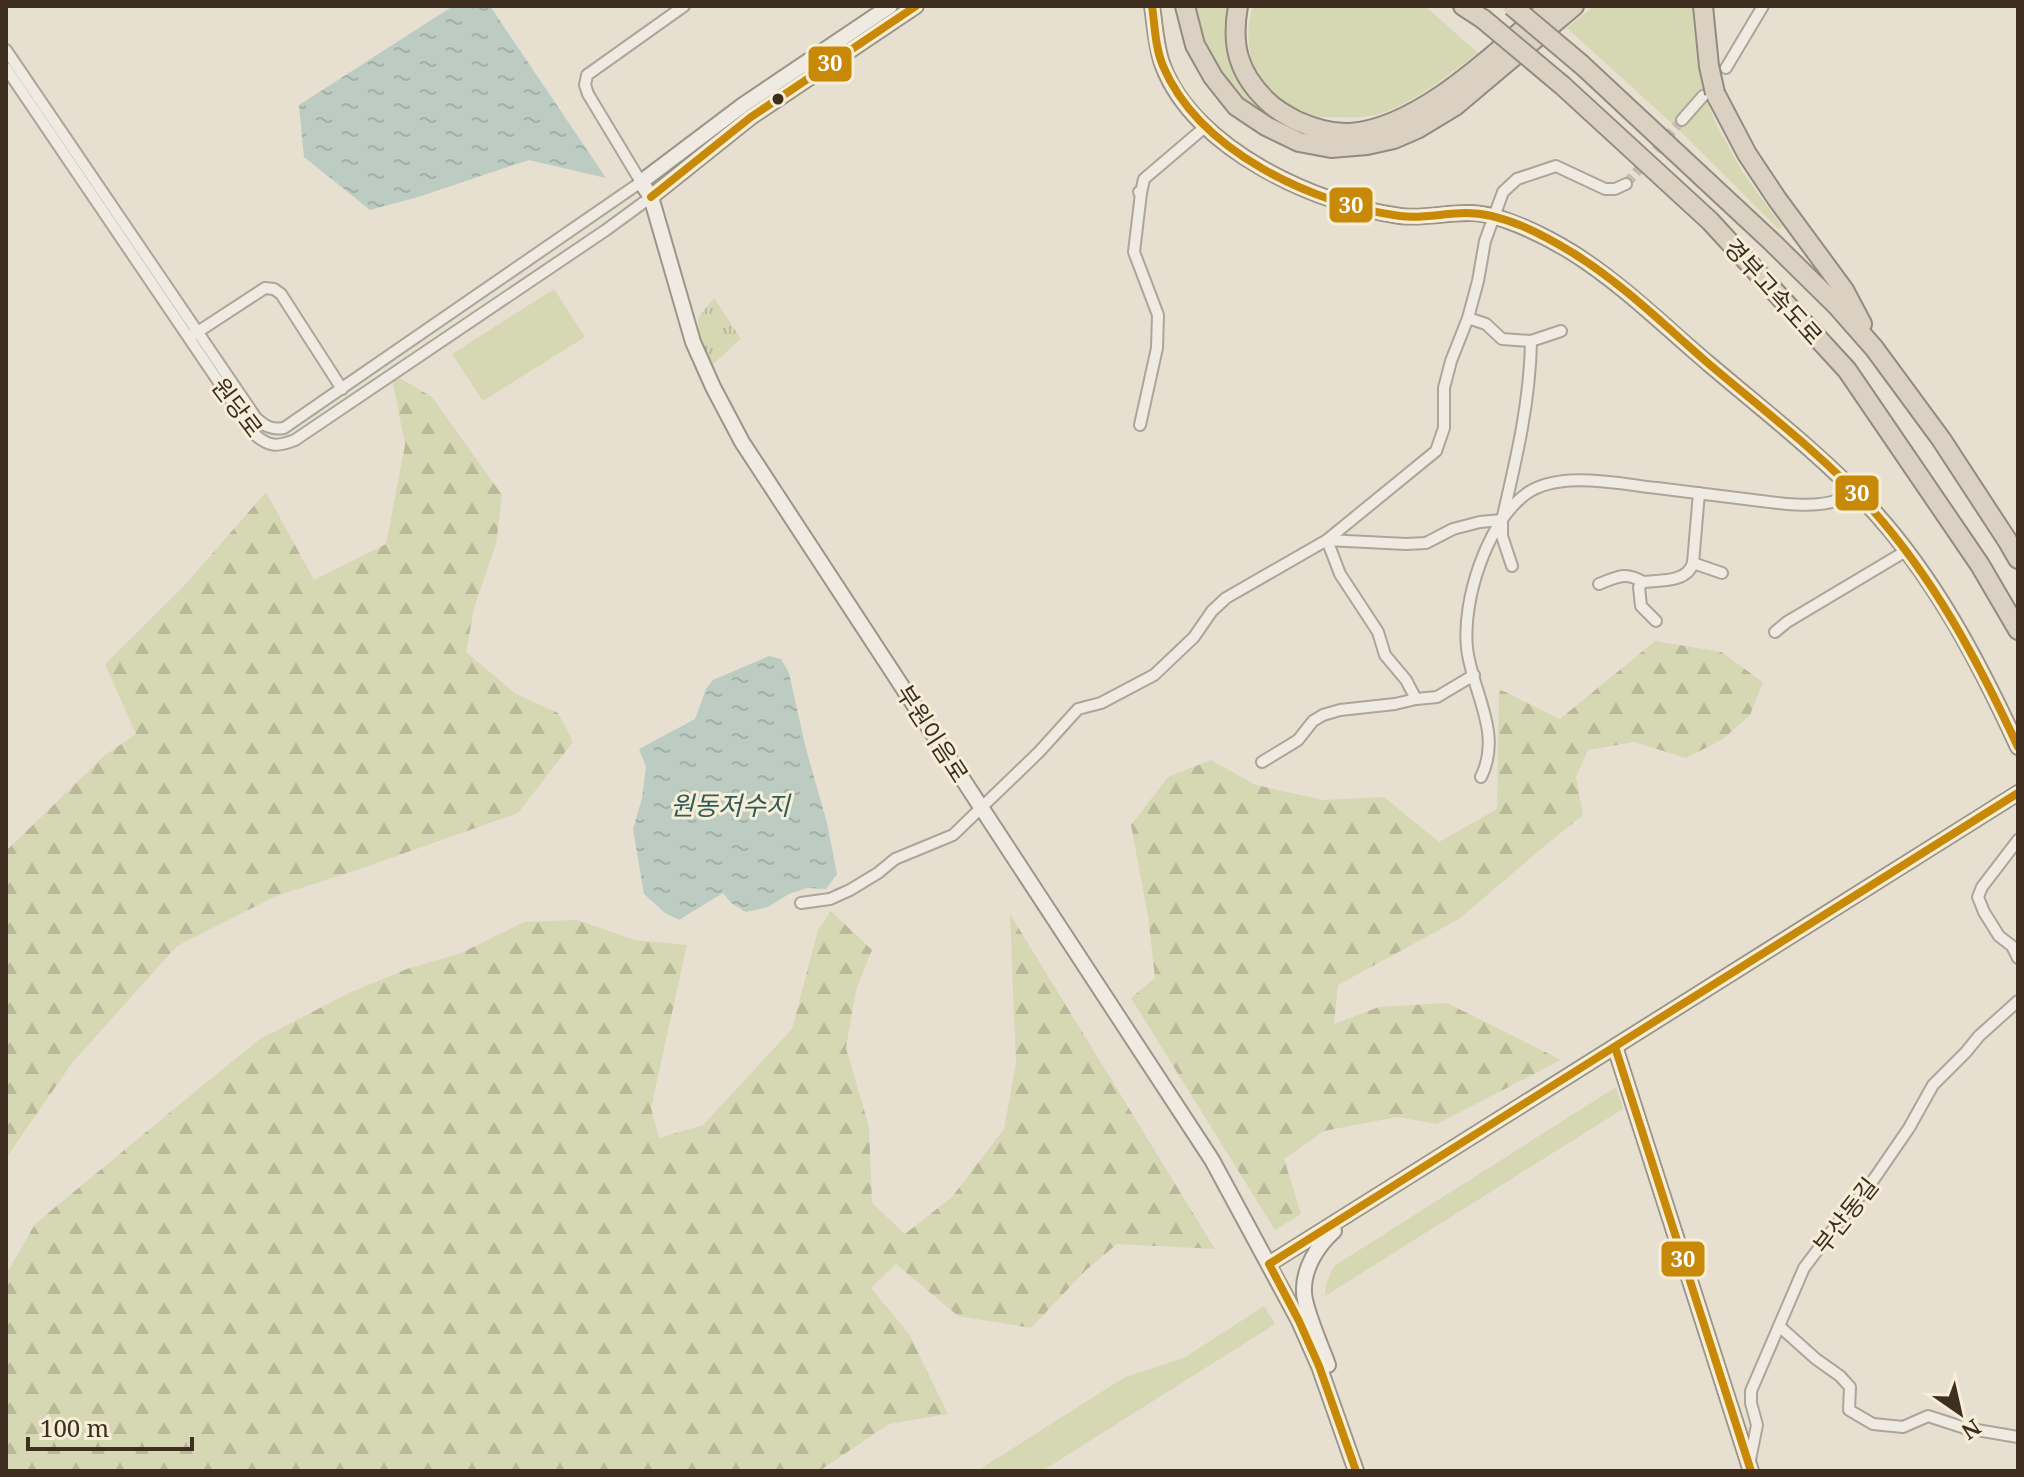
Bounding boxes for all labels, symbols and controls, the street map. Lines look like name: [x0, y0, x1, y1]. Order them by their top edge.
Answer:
line badge: 30: [807, 45, 853, 83]
text: 30: [818, 47, 842, 77]
unlabelled marker: [770, 91, 786, 107]
line badge: 30: [1328, 186, 1374, 224]
text: 30: [1339, 189, 1363, 219]
street label: 경부고속도로: [1717, 231, 1831, 351]
street label: 원당로: [205, 371, 271, 443]
line badge: 30: [1834, 474, 1880, 512]
text: 30: [1845, 477, 1869, 507]
street label: 부원이음로: [889, 678, 977, 788]
water label: 원동저수지: [670, 787, 792, 823]
street label: 부산동길: [1805, 1170, 1885, 1260]
line badge: 30: [1660, 1240, 1706, 1278]
text: 30: [1671, 1243, 1695, 1273]
north arrow: [1920, 1373, 2000, 1453]
scale bar: [28, 1401, 192, 1451]
text: 100 m: [40, 1411, 109, 1444]
text: N: [1956, 1413, 1987, 1448]

